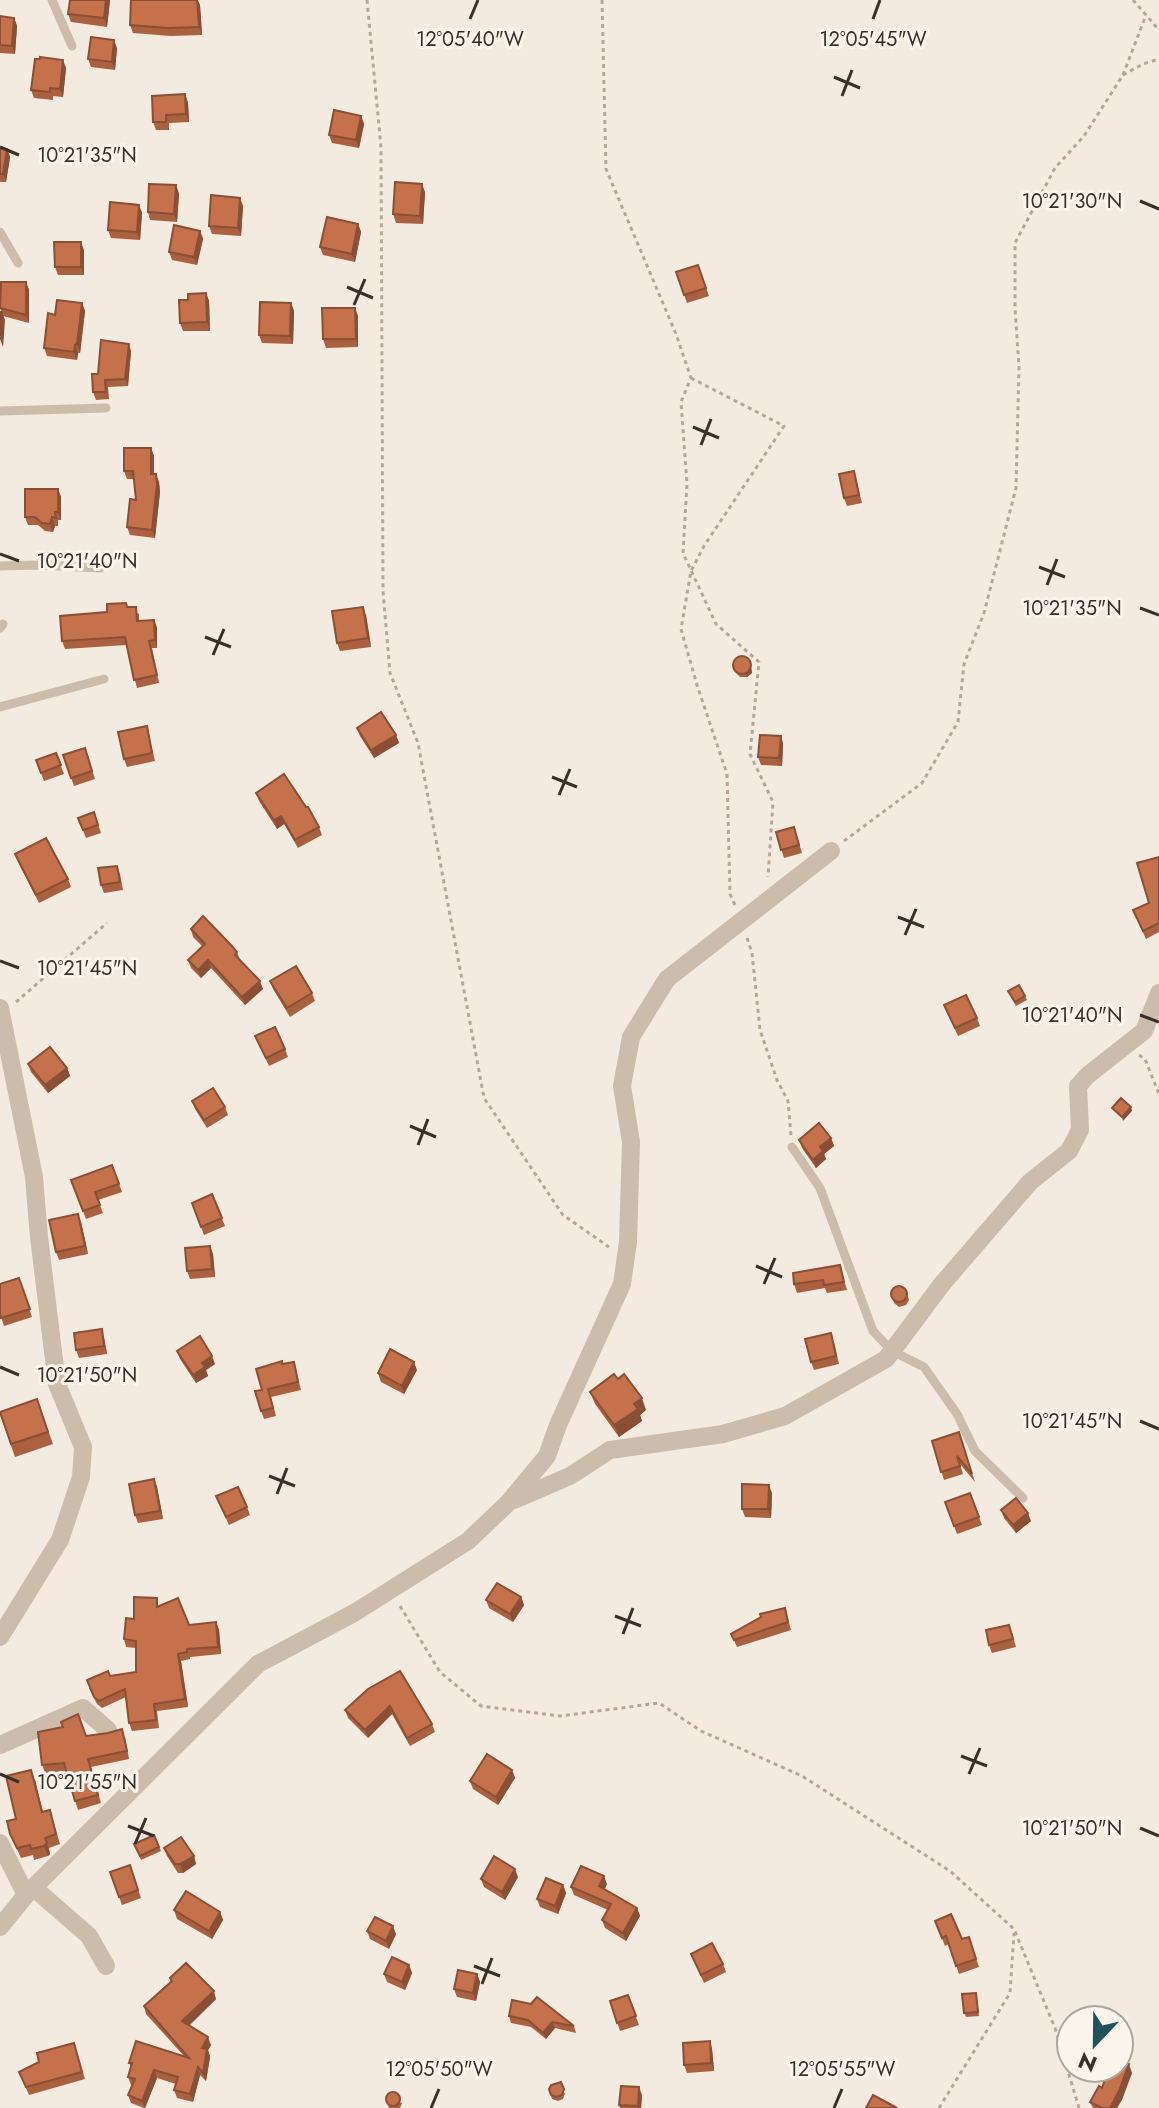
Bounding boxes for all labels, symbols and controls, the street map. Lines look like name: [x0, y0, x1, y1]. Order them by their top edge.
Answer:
text: 12°05'40"W: [416, 25, 524, 54]
text: 12°05'45"W: [820, 25, 927, 54]
text: 10°21'35"N: [37, 141, 137, 170]
text: 10°21'30"N: [1022, 187, 1122, 216]
text: 10°21'40"N: [36, 547, 138, 576]
text: 10°21'35"N: [1022, 594, 1122, 623]
text: 10°21'45"N: [37, 954, 137, 983]
text: 10°21'40"N: [1021, 1001, 1123, 1030]
text: 10°21'50"N: [37, 1361, 137, 1390]
text: 10°21'45"N: [1022, 1407, 1122, 1436]
text: 10°21'55"N: [37, 1768, 137, 1797]
text: 10°21'50"N: [1022, 1814, 1122, 1843]
north arrow: [1055, 2004, 1135, 2084]
text: N: [1073, 2044, 1102, 2081]
text: 12°05'50"W: [385, 2055, 493, 2084]
text: 12°05'55"W: [789, 2055, 895, 2084]

